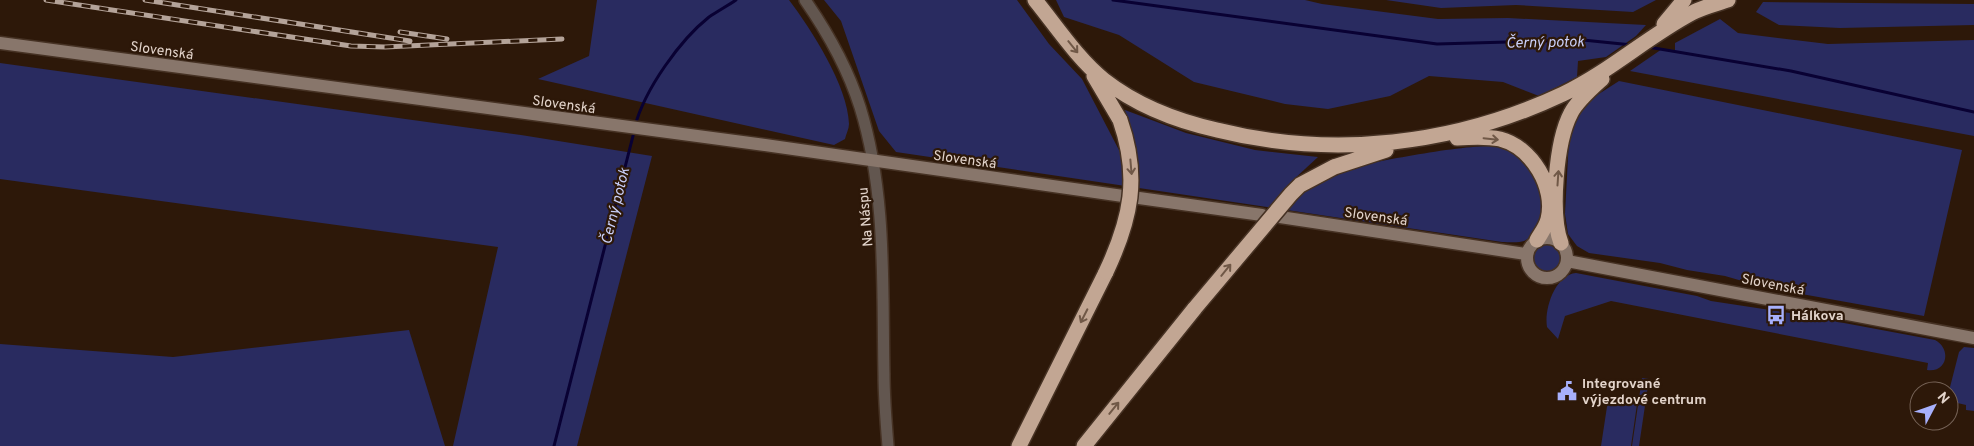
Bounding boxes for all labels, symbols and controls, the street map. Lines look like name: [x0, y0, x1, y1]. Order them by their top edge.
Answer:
water label: Černý potok: [1506, 31, 1585, 54]
street label: Slovenská: [129, 39, 195, 64]
one-way arrow: [1068, 40, 1079, 53]
street label: Slovenská: [531, 93, 597, 118]
one-way arrow: [1483, 134, 1499, 143]
street label: Slovenská: [932, 148, 998, 173]
one-way arrow: [1126, 159, 1136, 175]
water label: Černý potok: [596, 165, 635, 247]
one-way arrow: [1553, 170, 1562, 186]
street label: Na Náspu: [855, 186, 878, 247]
street label: Slovenská: [1343, 205, 1409, 230]
one-way arrow: [1220, 264, 1231, 277]
street label: Slovenská: [1740, 271, 1806, 300]
bus stop icon: Hálkova: [1765, 304, 1787, 326]
one-way arrow: [1079, 308, 1088, 323]
place label: Hálkova: [1791, 308, 1843, 325]
place label: Integrované výjezdové centrum: [1582, 376, 1706, 409]
public building icon: Integrované výjezdové centrum: [1556, 380, 1578, 402]
north arrow: [1909, 381, 1959, 431]
text: N: [1933, 389, 1952, 408]
one-way arrow: [1109, 402, 1120, 415]

